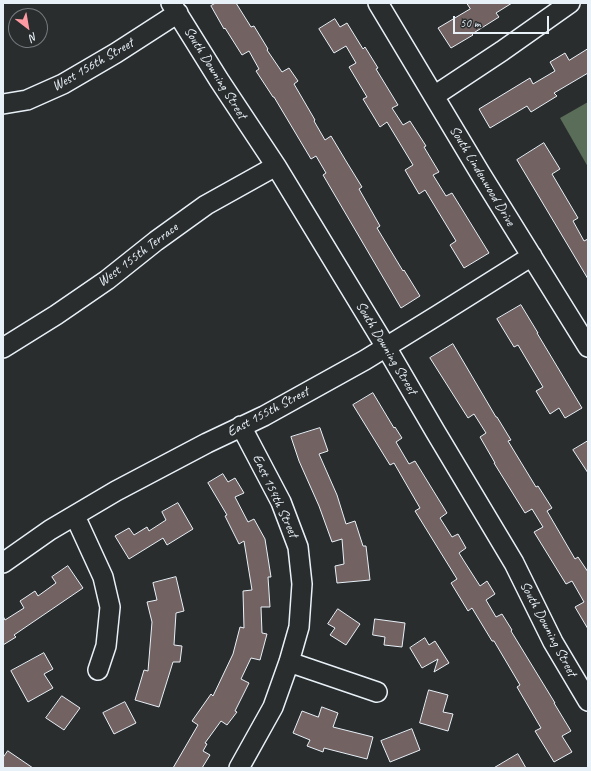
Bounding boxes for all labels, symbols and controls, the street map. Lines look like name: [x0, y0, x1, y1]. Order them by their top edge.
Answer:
north arrow: [8, 8, 48, 48]
scale bar: [455, 8, 551, 34]
text: 50 m: [460, 15, 480, 31]
street label: South Downing Street: [180, 24, 250, 122]
text: N: [27, 30, 40, 45]
street label: West 156th Street: [49, 35, 137, 95]
street label: South Lindenwood Drive: [446, 123, 518, 229]
street label: West 155th Terrace: [95, 219, 181, 291]
street label: South Downing Street: [352, 298, 420, 398]
street label: East 155th Street: [224, 383, 312, 441]
street label: East 154th Street: [248, 452, 302, 540]
street label: South Downing Street: [516, 578, 580, 680]

